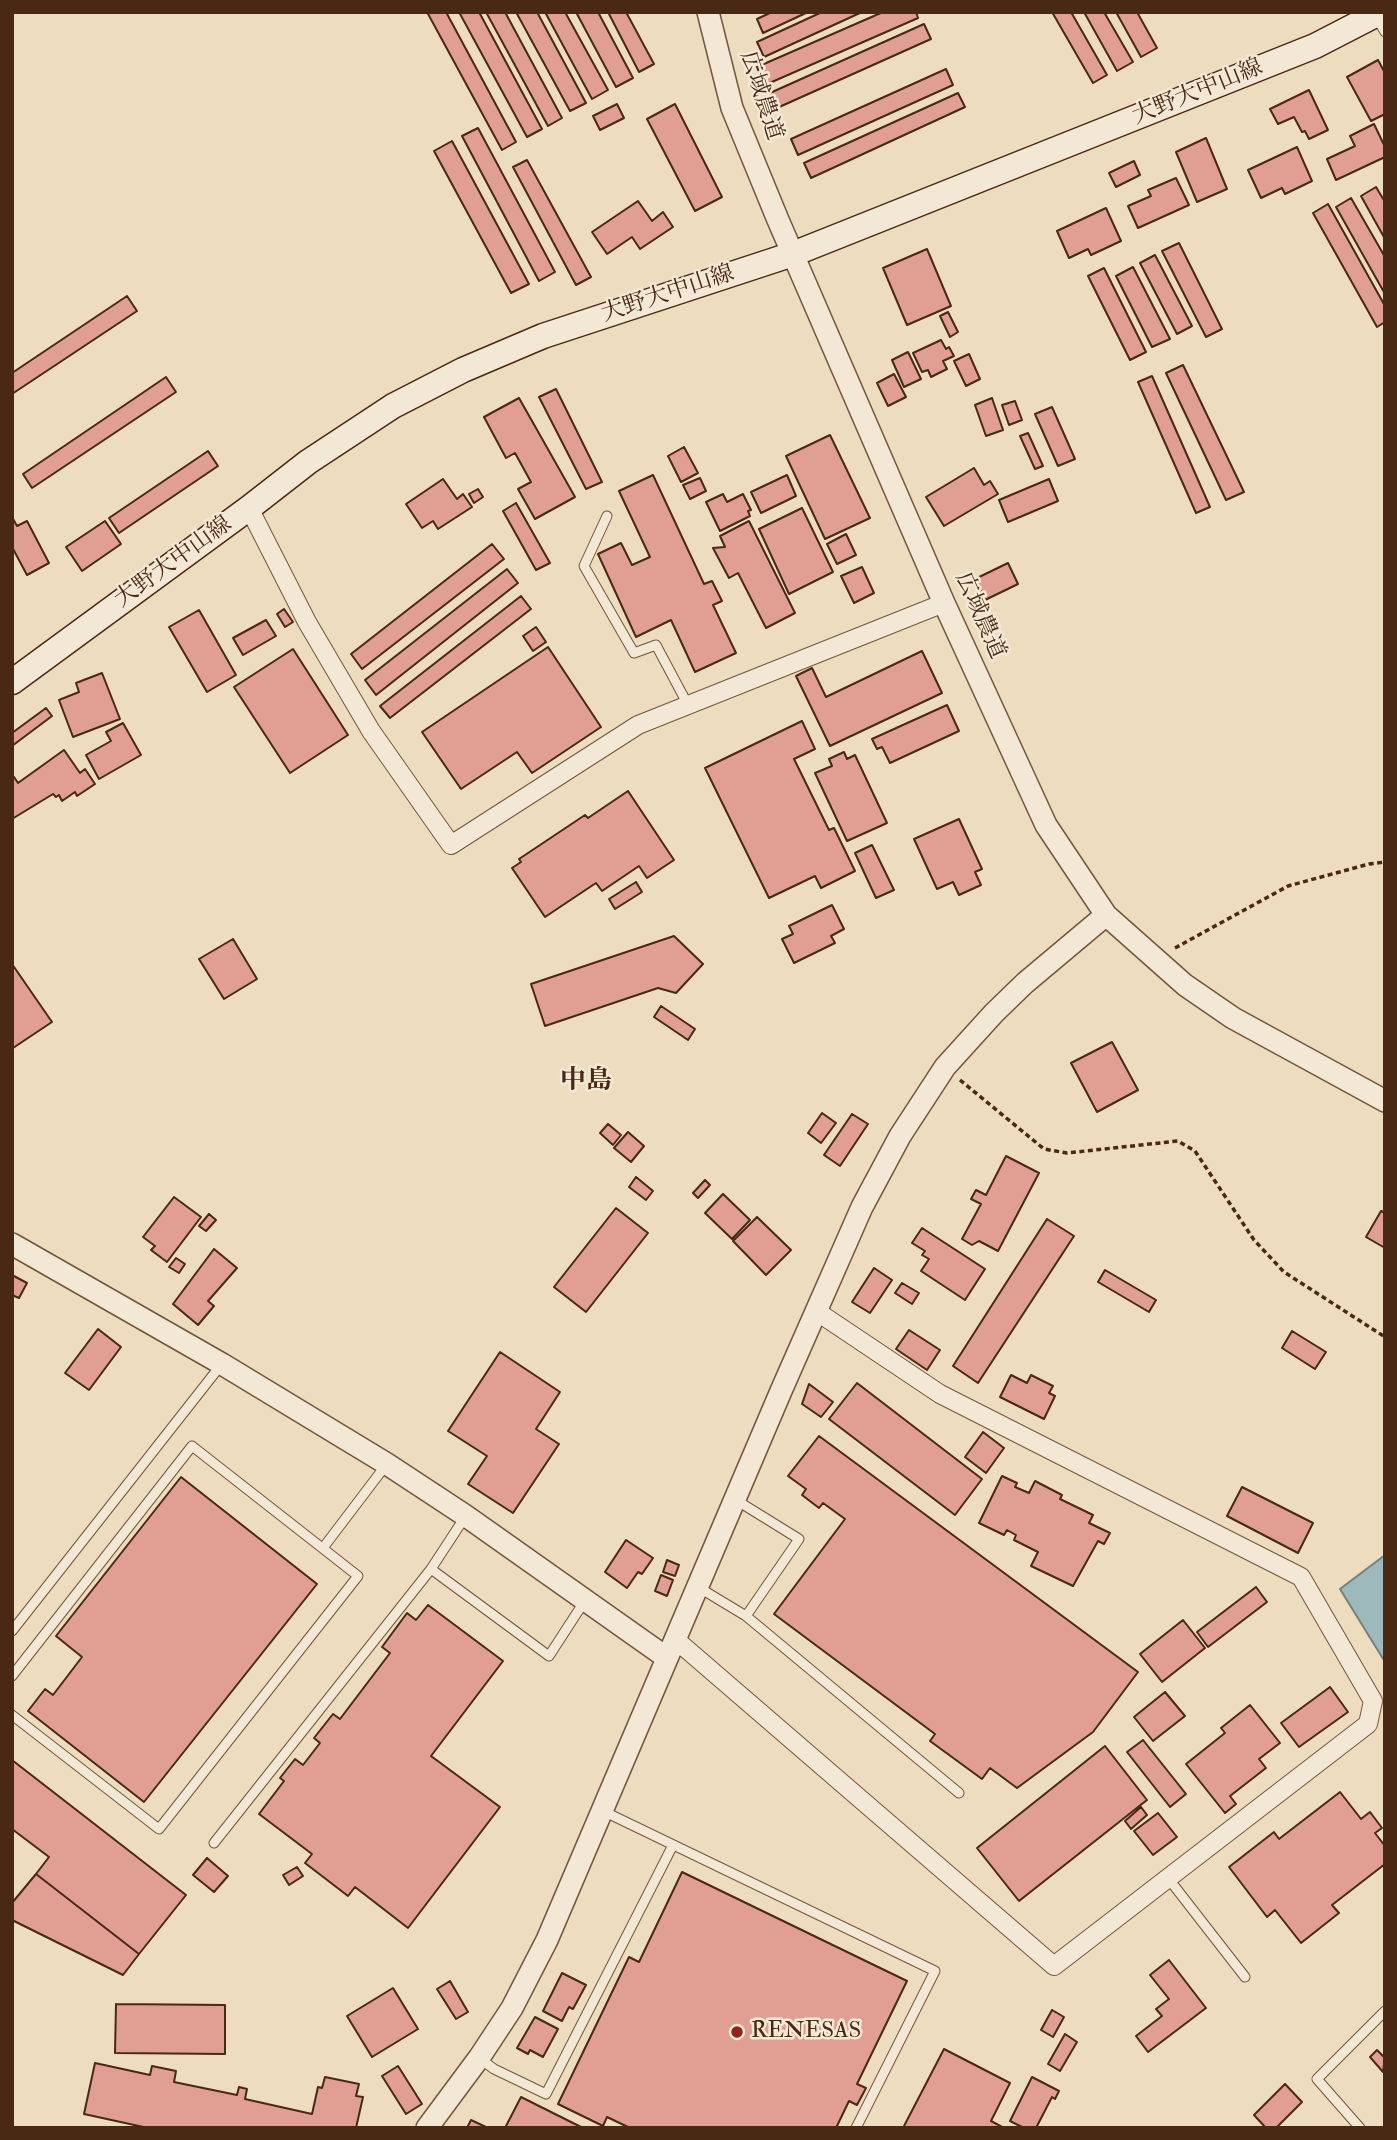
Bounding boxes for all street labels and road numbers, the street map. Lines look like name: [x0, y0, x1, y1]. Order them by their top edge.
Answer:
street label: 広域農道: [733, 48, 787, 144]
street label: 大野大中山線: [1129, 54, 1267, 132]
street label: 大野大中山線: [598, 261, 738, 329]
street label: 大野大中山線: [110, 511, 238, 615]
street label: 広域農道: [948, 568, 1010, 664]

